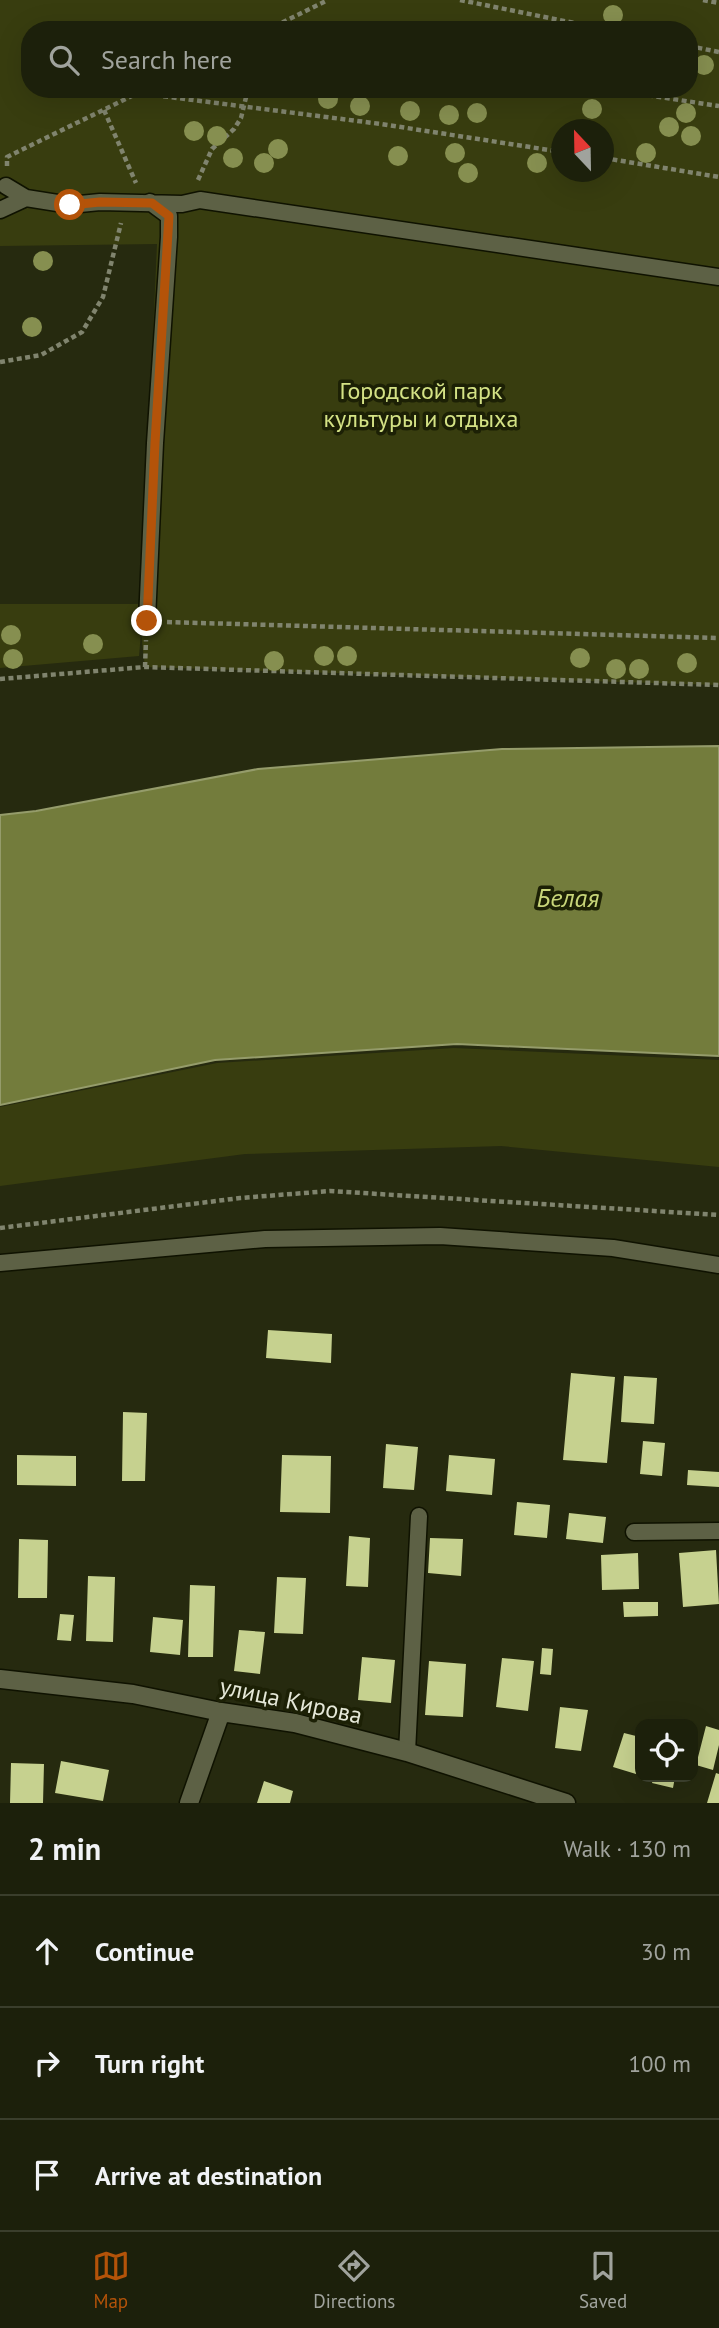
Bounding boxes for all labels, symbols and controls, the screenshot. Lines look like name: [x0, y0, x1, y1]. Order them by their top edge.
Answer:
search box: [21, 21, 698, 98]
icon: search: [45, 41, 83, 79]
text: Search here: [101, 43, 232, 76]
north arrow: [551, 119, 614, 182]
route start: [54, 189, 85, 220]
park label: Городской парк культуры и отдыха: [324, 375, 518, 434]
route end: [131, 605, 162, 636]
water label: Белая: [537, 881, 599, 914]
street label: улица Кирова: [217, 1670, 365, 1731]
map controls: [635, 1719, 698, 1782]
button: locate: [635, 1719, 698, 1782]
text: 2 min: [28, 1829, 101, 1868]
text: Walk · 130 m: [564, 1834, 691, 1863]
icon: ahead: [28, 1932, 66, 1970]
text: Continue: [95, 1935, 194, 1968]
text: 30 m: [641, 1937, 691, 1966]
icon: right: [28, 2044, 66, 2082]
text: Turn right: [95, 2047, 204, 2080]
text: 100 m: [629, 2049, 691, 2078]
icon: arrive: [28, 2156, 66, 2194]
text: Arrive at destination: [95, 2159, 322, 2192]
tab: Map: [92, 2247, 130, 2313]
tab: Directions: [313, 2247, 395, 2313]
tab: Saved: [579, 2247, 627, 2313]

